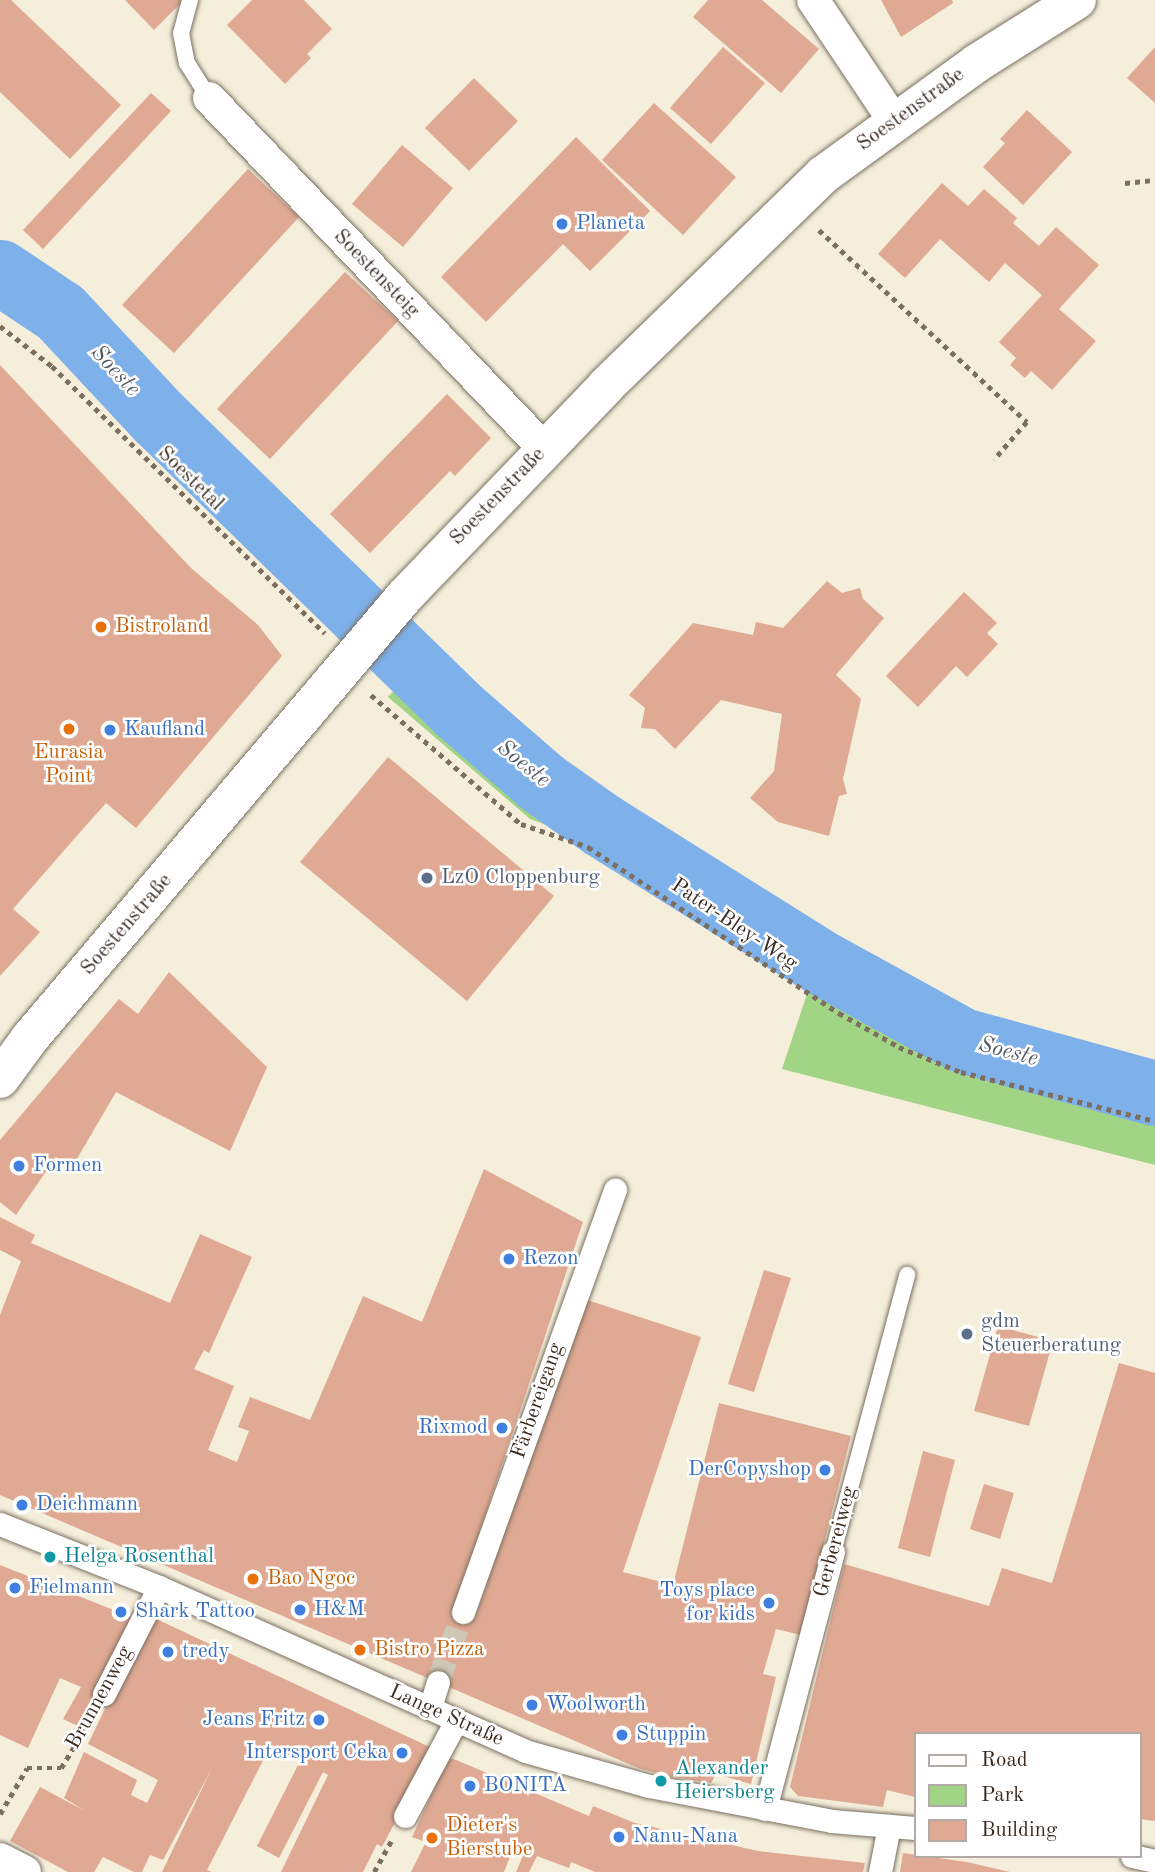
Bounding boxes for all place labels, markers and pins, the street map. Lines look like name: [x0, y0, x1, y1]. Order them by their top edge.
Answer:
place label: Planeta: [576, 211, 645, 237]
marker: Planeta: [554, 216, 570, 232]
place label: Bistroland: [115, 614, 209, 640]
marker: Bistroland: [93, 619, 109, 635]
place label: Kaufland: [124, 717, 205, 743]
marker: Eurasia Point: [61, 721, 77, 737]
marker: Kaufland: [102, 722, 118, 738]
place label: Eurasia Point: [34, 740, 104, 790]
place label: LzO Cloppenburg: [441, 865, 600, 891]
marker: LzO Cloppenburg: [419, 870, 435, 886]
place label: Formen: [33, 1153, 102, 1179]
marker: Formen: [11, 1158, 27, 1174]
place label: Rezon: [523, 1246, 579, 1272]
marker: Rezon: [501, 1251, 517, 1267]
place label: gdm Steuerberatung: [981, 1309, 1121, 1359]
marker: gdm Steuerberatung: [959, 1326, 975, 1342]
place label: Rixmod: [418, 1415, 488, 1441]
marker: Rixmod: [494, 1420, 510, 1436]
place label: DerCopyshop: [688, 1457, 811, 1483]
marker: DerCopyshop: [817, 1462, 833, 1478]
place label: Deichmann: [36, 1492, 138, 1518]
marker: Deichmann: [14, 1497, 30, 1513]
place label: Helga Rosenthal: [64, 1544, 214, 1570]
marker: Helga Rosenthal: [42, 1549, 58, 1565]
place label: Bao Ngoc: [267, 1566, 355, 1592]
marker: Bao Ngoc: [245, 1571, 261, 1587]
place label: Fielmann: [29, 1575, 114, 1601]
place label: Toys place for kids: [659, 1578, 755, 1628]
marker: Fielmann: [7, 1580, 23, 1596]
marker: Toys place for kids: [761, 1595, 777, 1611]
place label: H&M: [314, 1597, 365, 1623]
place label: Shark Tattoo: [135, 1599, 255, 1625]
marker: H&M: [292, 1602, 308, 1618]
marker: Shark Tattoo: [113, 1604, 129, 1620]
place label: Bistro Pizza: [374, 1637, 484, 1663]
place label: tredy: [182, 1639, 230, 1665]
marker: Bistro Pizza: [352, 1642, 368, 1658]
marker: tredy: [160, 1644, 176, 1660]
place label: Woolworth: [546, 1692, 646, 1718]
marker: Woolworth: [524, 1697, 540, 1713]
place label: Jeans Fritz: [202, 1707, 305, 1733]
marker: Jeans Fritz: [311, 1712, 327, 1728]
place label: Stuppin: [636, 1722, 706, 1748]
marker: Stuppin: [614, 1727, 630, 1743]
place label: Intersport Ceka: [245, 1740, 388, 1766]
marker: Intersport Ceka: [394, 1745, 410, 1761]
place label: Alexander Heiersberg: [675, 1756, 775, 1806]
place label: BONITA: [484, 1773, 567, 1799]
marker: Alexander Heiersberg: [653, 1773, 669, 1789]
marker: BONITA: [462, 1778, 478, 1794]
place label: Dieter's Bierstube: [446, 1813, 533, 1863]
place label: Nanu-Nana: [633, 1824, 738, 1850]
marker: Nanu-Nana: [611, 1829, 627, 1845]
marker: Dieter's Bierstube: [424, 1830, 440, 1846]

